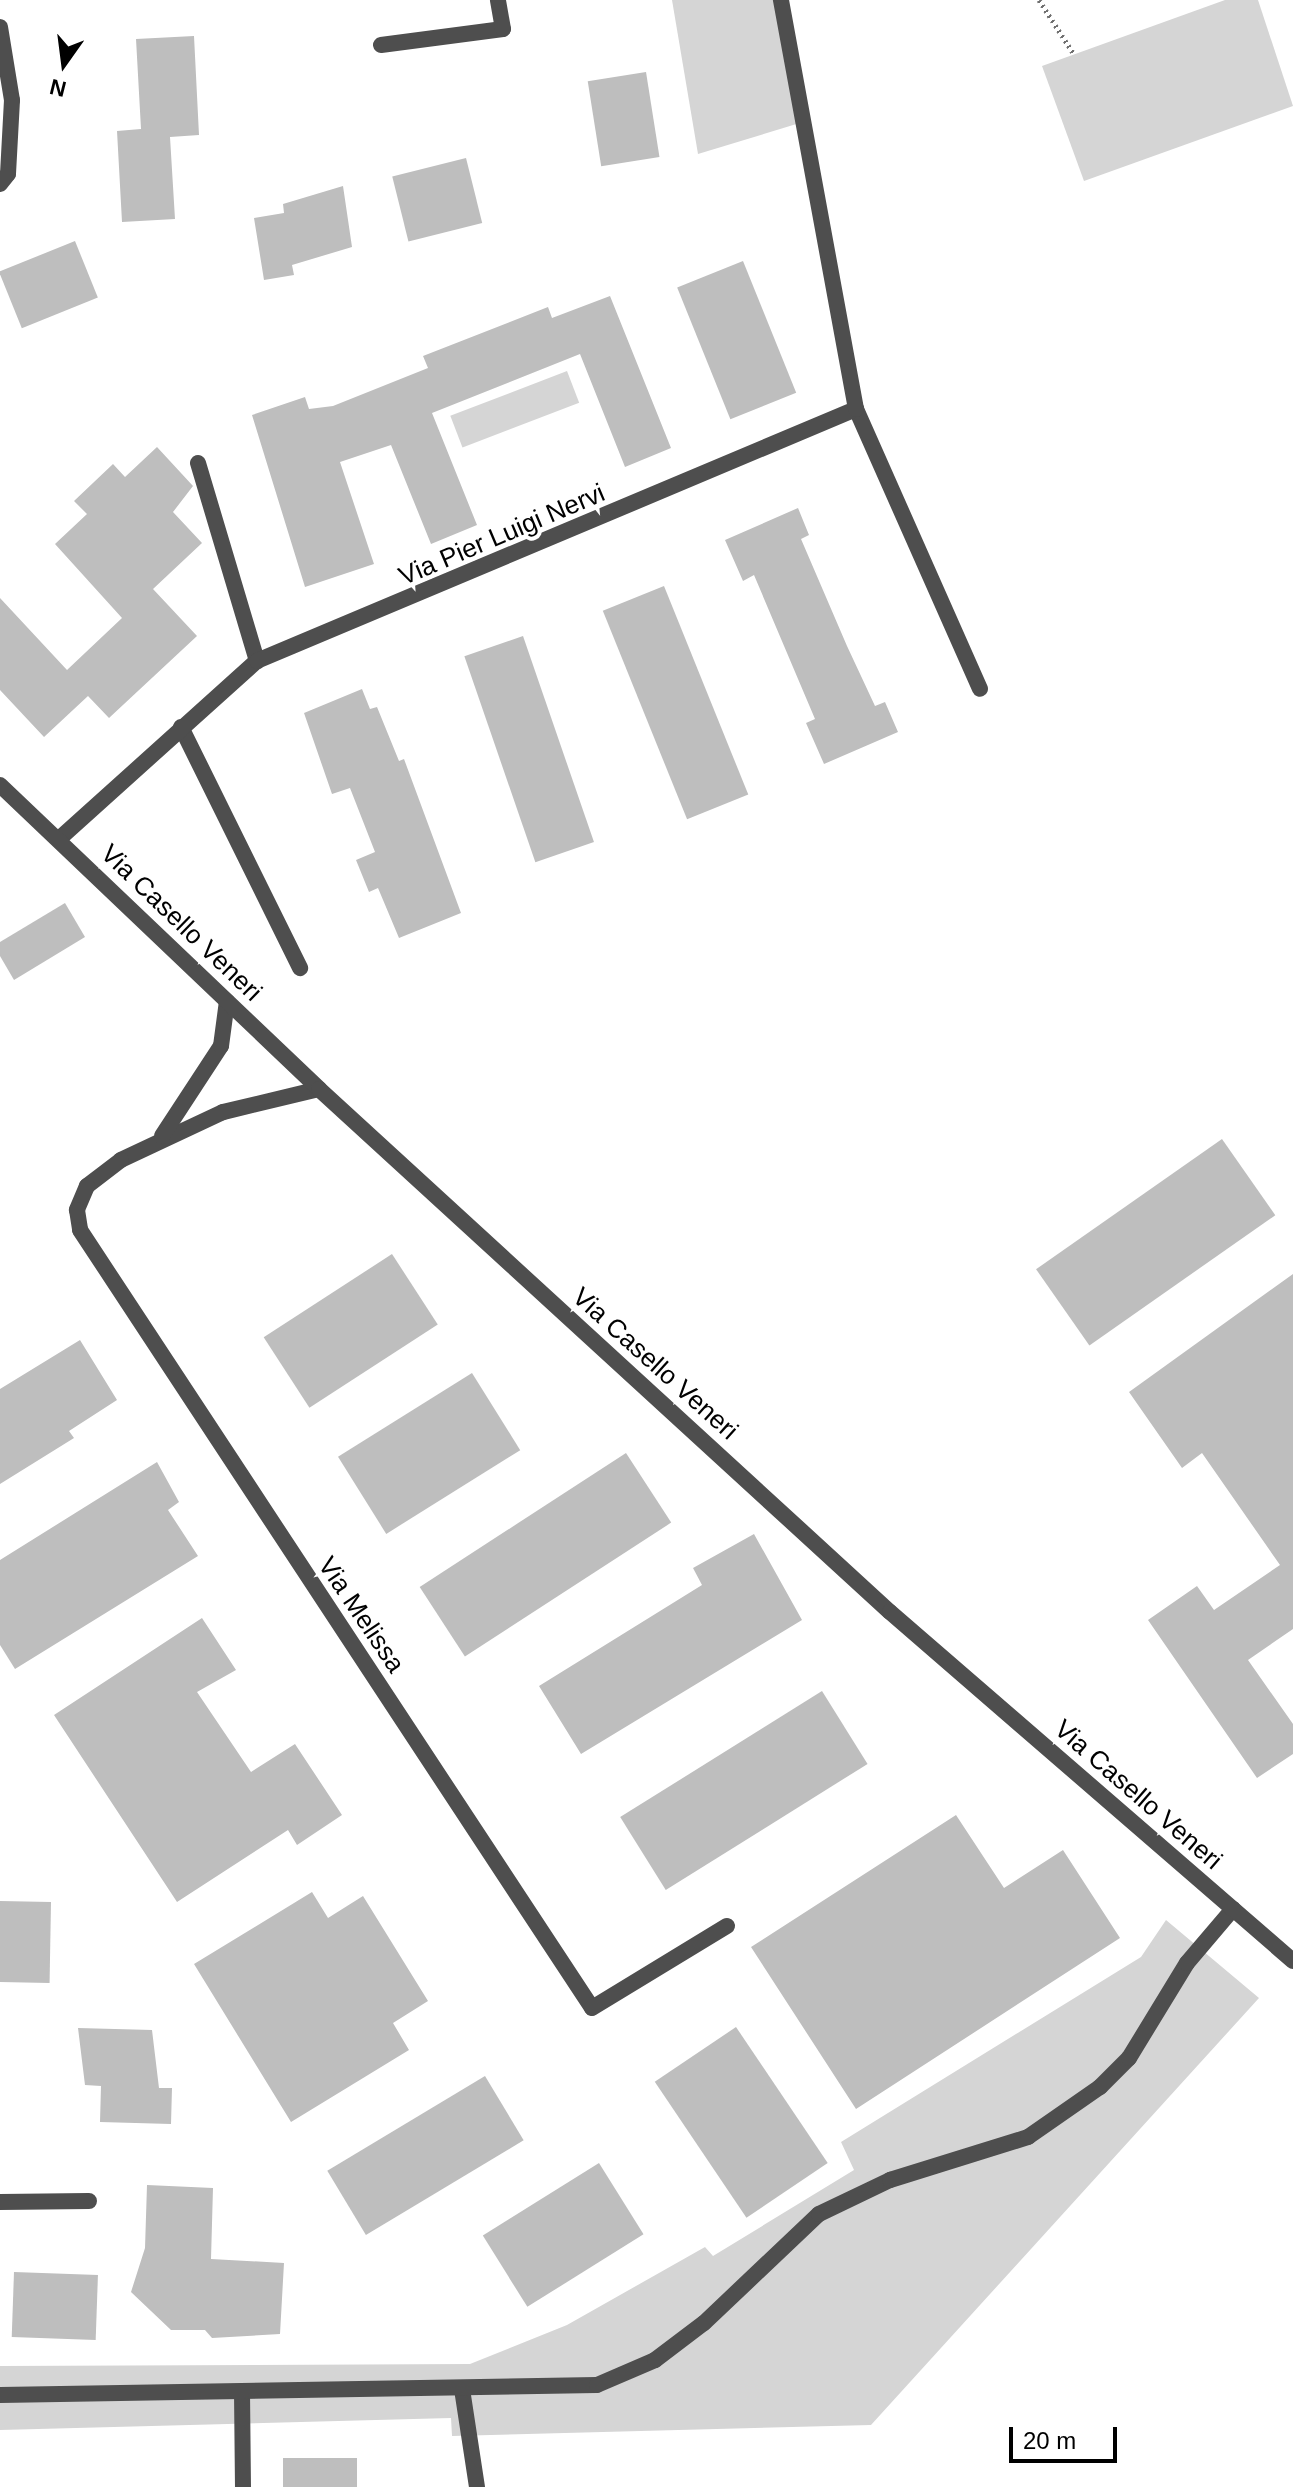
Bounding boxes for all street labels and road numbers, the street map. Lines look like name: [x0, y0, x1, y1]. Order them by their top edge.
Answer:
street label: Via Pier Luigi Nervi: [394, 478, 610, 592]
street label: Via Casello Veneri: [94, 838, 268, 1008]
street label: Via Casello Veneri: [566, 1281, 744, 1447]
street label: Via Melissa: [311, 1551, 411, 1679]
street label: Via Casello Veneri: [1048, 1714, 1228, 1876]

